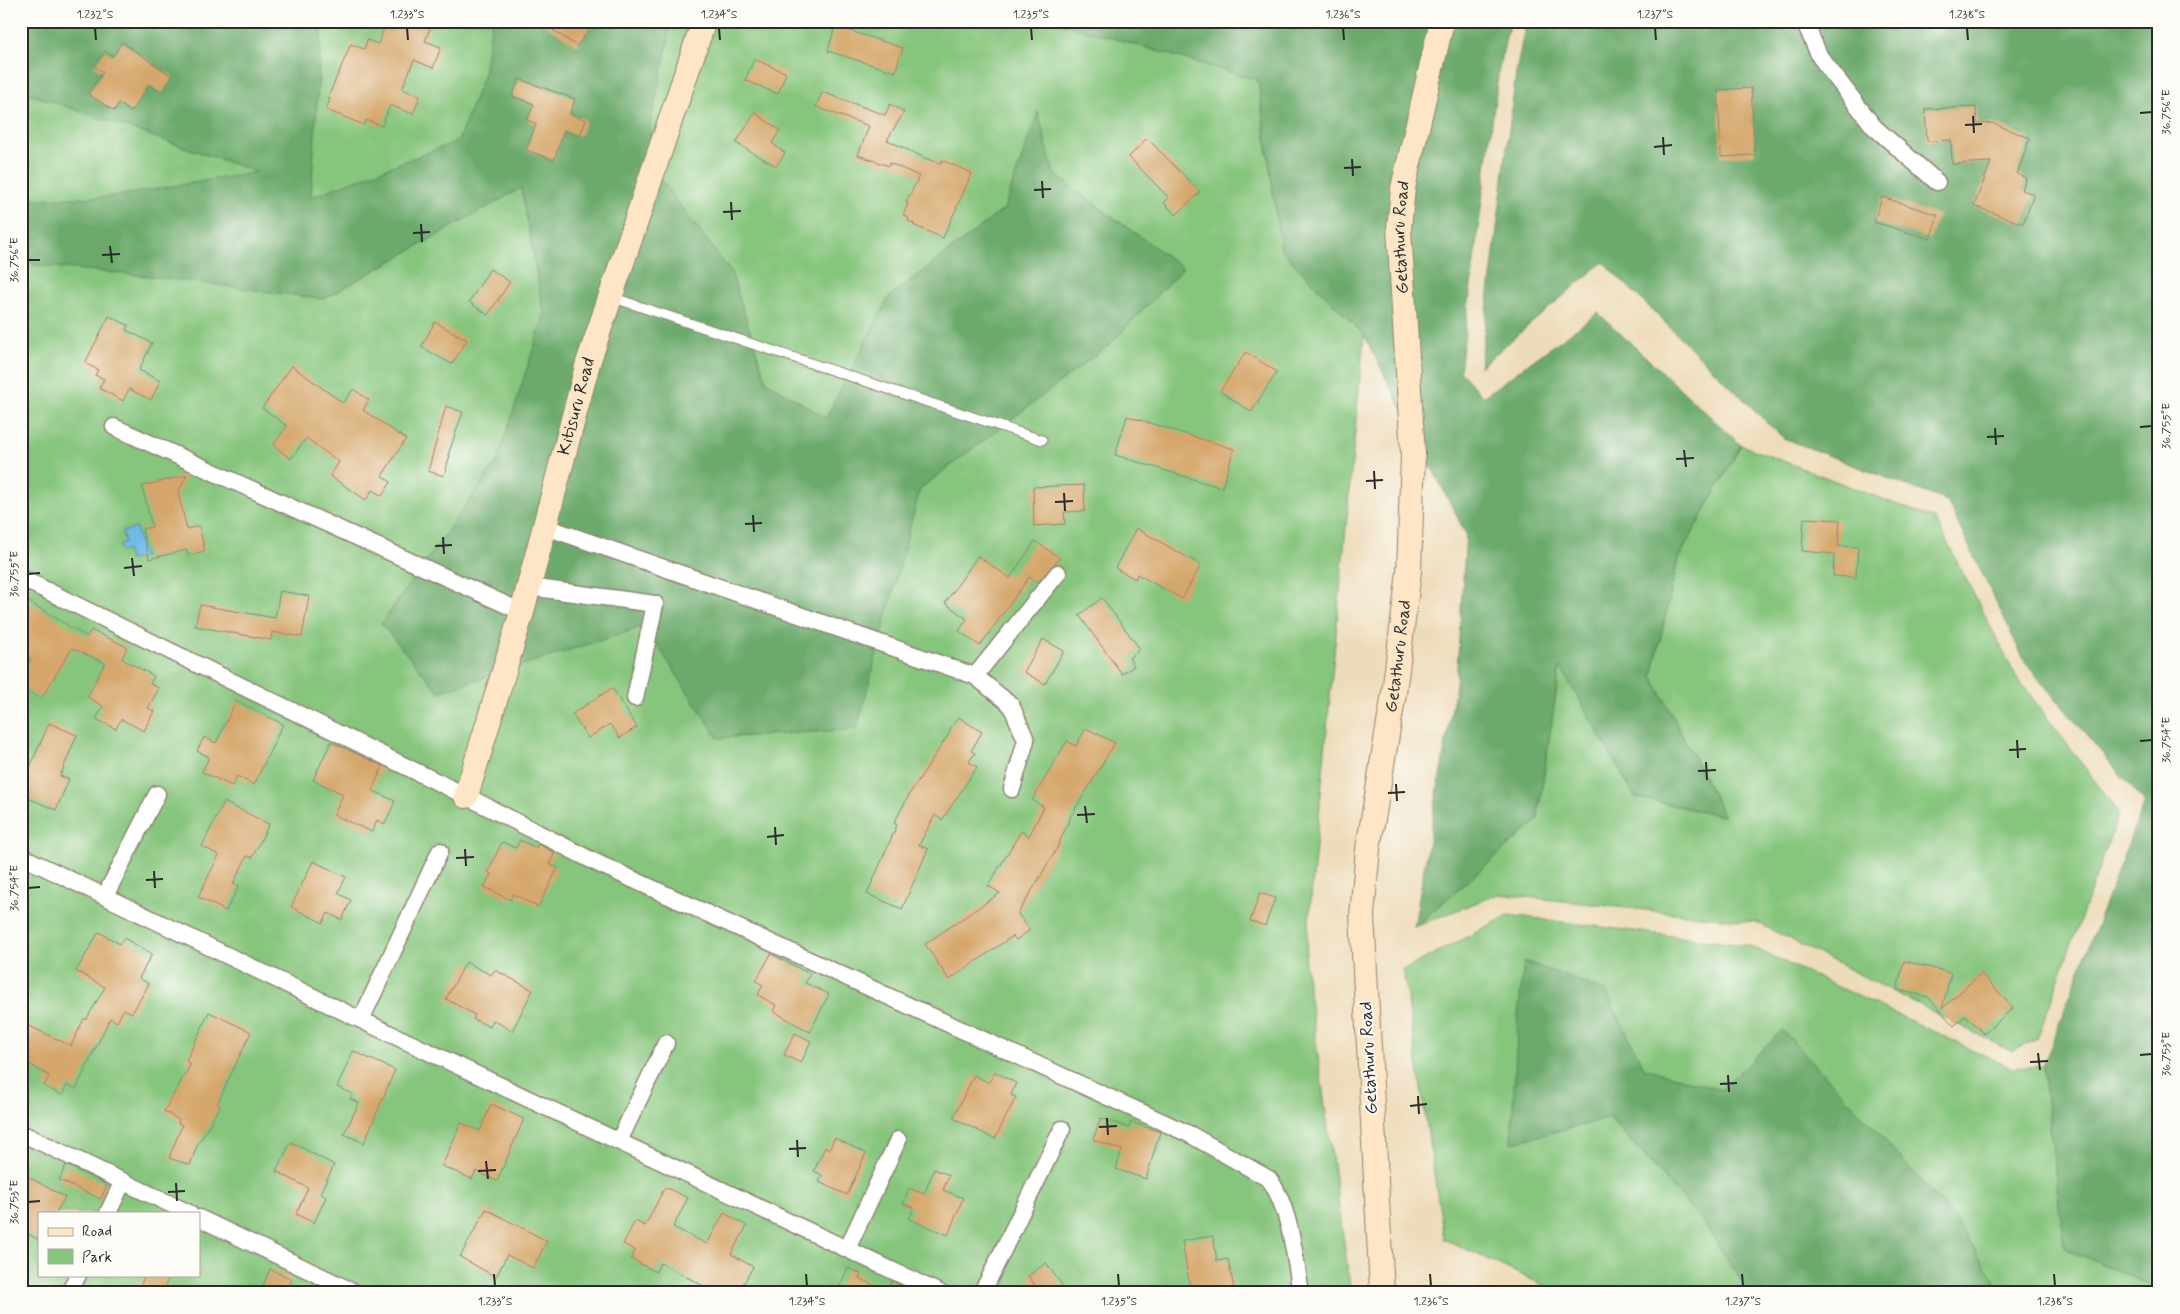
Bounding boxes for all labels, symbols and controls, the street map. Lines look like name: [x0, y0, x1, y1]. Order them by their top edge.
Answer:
text: 1.232°S: [77, 7, 114, 23]
text: 1.233°S: [390, 7, 425, 23]
text: 1.234°S: [701, 7, 738, 23]
text: 1.235°S: [1013, 7, 1050, 23]
text: 1.236°S: [1325, 7, 1361, 23]
text: 1.237°S: [1637, 7, 1674, 23]
text: 1.238°S: [1949, 7, 1986, 23]
text: 36.756°E: [2159, 89, 2175, 135]
street label: Getathuru Road: [1387, 178, 1416, 295]
text: 36.756°E: [7, 237, 23, 283]
street label: Kitisuru Road: [552, 354, 601, 458]
text: 36.755°E: [2159, 403, 2175, 449]
text: 36.755°E: [7, 551, 23, 597]
street label: Getathuru Road: [1379, 599, 1417, 714]
text: 36.754°E: [2159, 717, 2175, 763]
text: 36.754°E: [7, 865, 23, 911]
street label: Getathuru Road: [1354, 1001, 1384, 1115]
text: 36.753°E: [2159, 1032, 2175, 1076]
text: 36.753°E: [7, 1180, 23, 1224]
legend: [38, 1212, 200, 1276]
text: Road: [82, 1222, 112, 1242]
text: Park: [82, 1248, 112, 1268]
text: 1.233°S: [478, 1294, 513, 1310]
text: 1.234°S: [789, 1294, 826, 1310]
text: 1.235°S: [1101, 1294, 1138, 1310]
text: 1.236°S: [1413, 1294, 1449, 1310]
text: 1.237°S: [1725, 1294, 1762, 1310]
text: 1.238°S: [2037, 1294, 2074, 1310]

